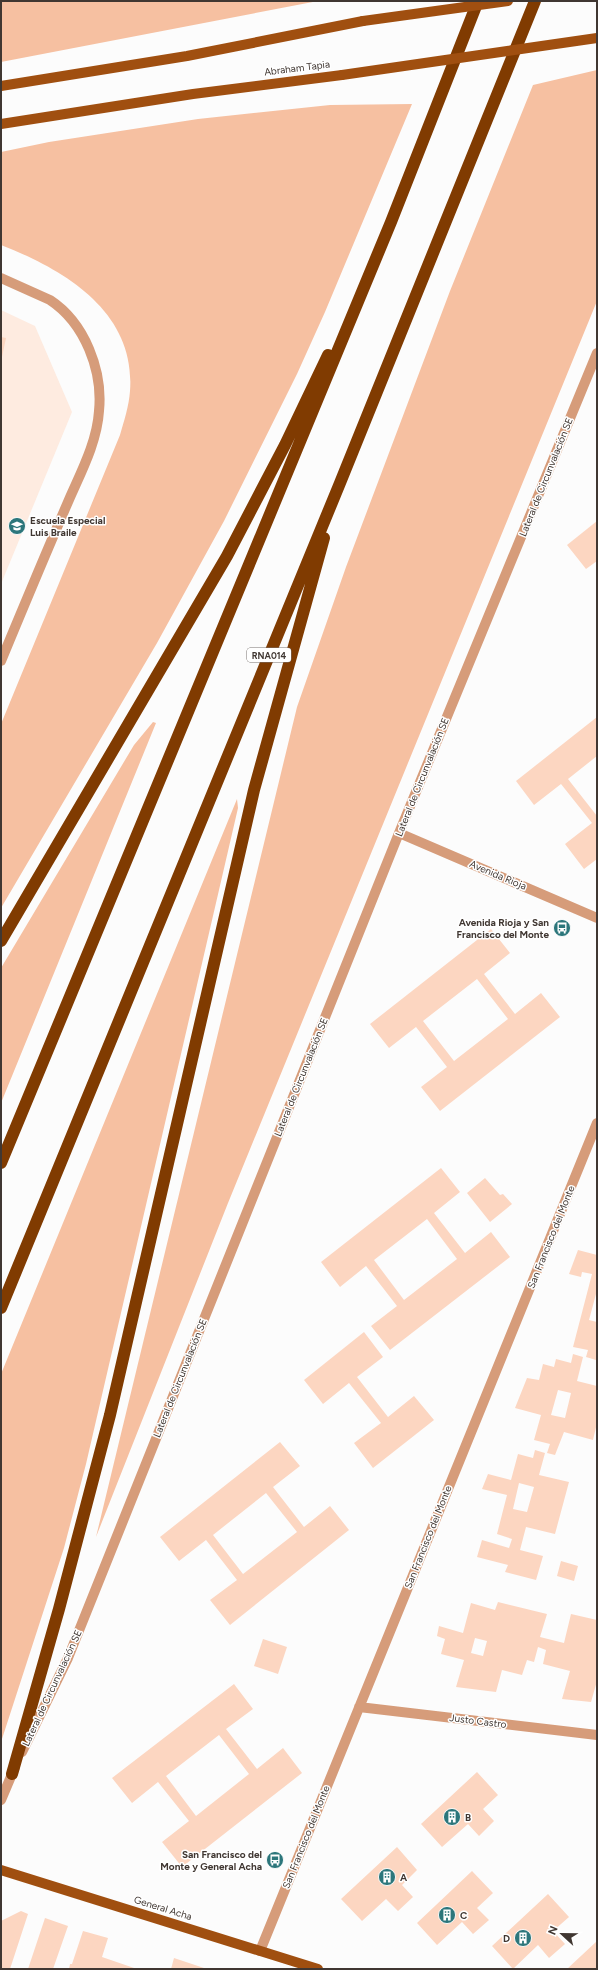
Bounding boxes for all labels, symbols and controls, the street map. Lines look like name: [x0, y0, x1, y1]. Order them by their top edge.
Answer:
street label: Abraham Tapia: [263, 58, 331, 78]
street label: Lateral de Circunvalación SE: [516, 416, 576, 538]
place label: Escuela Especial Luis Braile: [30, 514, 105, 539]
school or university icon: Escuela Especial Luis Braile: [7, 516, 27, 536]
road number: RNA014: [247, 648, 291, 662]
street label: Lateral de Circunvalación SE: [392, 716, 452, 838]
street label: Avenida Rioja: [468, 857, 528, 893]
place label: Avenida Rioja y San Francisco del Monte: [457, 916, 549, 941]
bus stop icon: Avenida Rioja y San Francisco del Monte: [552, 918, 572, 938]
street label: Lateral de Circunvalación SE: [271, 1016, 331, 1138]
street label: San Francisco del Monte: [524, 1183, 578, 1290]
street label: Lateral de Circunvalación SE: [150, 1317, 210, 1439]
street label: San Francisco del Monte: [401, 1483, 455, 1590]
street label: Lateral de Circunvalación SE: [19, 1628, 85, 1748]
street label: Justo Castro: [449, 1711, 507, 1731]
street label: San Francisco del Monte: [279, 1783, 333, 1890]
building icon: B: [442, 1807, 462, 1827]
place label: B: [465, 1811, 471, 1824]
place label: San Francisco del Monte y General Acha: [160, 1848, 262, 1873]
bus stop icon: San Francisco del Monte y General Acha: [265, 1850, 285, 1870]
building icon: A: [377, 1867, 397, 1887]
place label: A: [400, 1871, 408, 1884]
street label: General Acha: [132, 1893, 194, 1923]
building icon: C: [437, 1905, 457, 1925]
place label: C: [460, 1909, 467, 1922]
north arrow: [542, 1914, 582, 1954]
text: N: [546, 1924, 561, 1937]
building icon: D: [513, 1928, 533, 1948]
place label: D: [503, 1932, 510, 1945]

